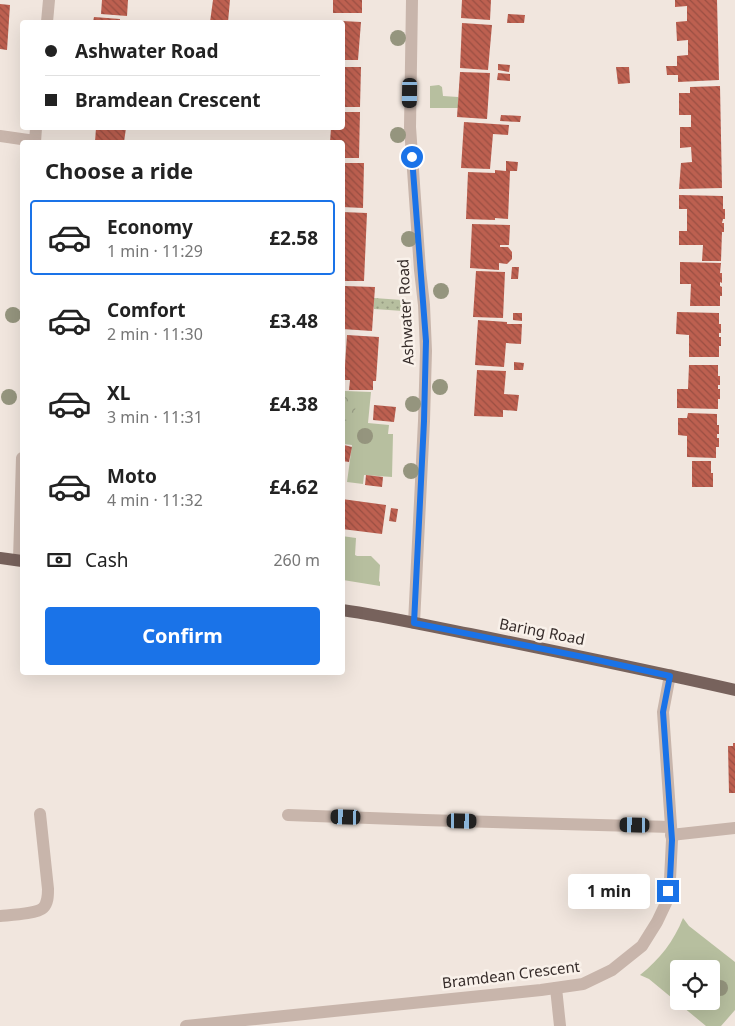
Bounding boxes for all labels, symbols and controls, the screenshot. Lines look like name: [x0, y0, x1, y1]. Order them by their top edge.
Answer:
text: Ashwater Road: [75, 38, 218, 64]
car: [402, 78, 417, 108]
text: Bramdean Crescent: [75, 87, 261, 113]
route start: [401, 146, 423, 168]
text: Choose a ride: [45, 155, 193, 185]
text: Economy: [107, 214, 193, 240]
icon: car: [47, 215, 92, 260]
text: £2.58: [269, 225, 318, 251]
text: 1 min · 11:29: [107, 240, 203, 262]
street label: Ashwater Road: [392, 258, 418, 366]
text: Comfort: [107, 297, 186, 323]
icon: car: [47, 298, 92, 343]
text: £3.48: [269, 308, 318, 334]
text: 2 min · 11:30: [107, 323, 203, 345]
text: XL: [107, 380, 130, 406]
icon: car: [47, 381, 92, 426]
text: £4.38: [269, 391, 318, 417]
text: 3 min · 11:31: [107, 406, 203, 428]
text: Moto: [107, 463, 157, 489]
icon: car: [47, 464, 92, 509]
text: £4.62: [269, 474, 318, 500]
text: 4 min · 11:32: [107, 489, 203, 511]
icon: cash: [45, 546, 73, 574]
text: Cash: [85, 547, 129, 573]
text: 260 m: [273, 549, 320, 571]
button: Confirm: [45, 607, 320, 665]
street label: Baring Road: [498, 613, 587, 649]
car: [330, 809, 361, 825]
car: [446, 813, 477, 829]
car: [619, 817, 650, 833]
callout: 1 min: [568, 874, 650, 908]
text: 1 min: [587, 880, 631, 902]
route end: [657, 880, 679, 902]
street label: Bramdean Crescent: [441, 956, 582, 992]
map controls: [670, 960, 720, 1010]
button: locate: [670, 960, 720, 1010]

